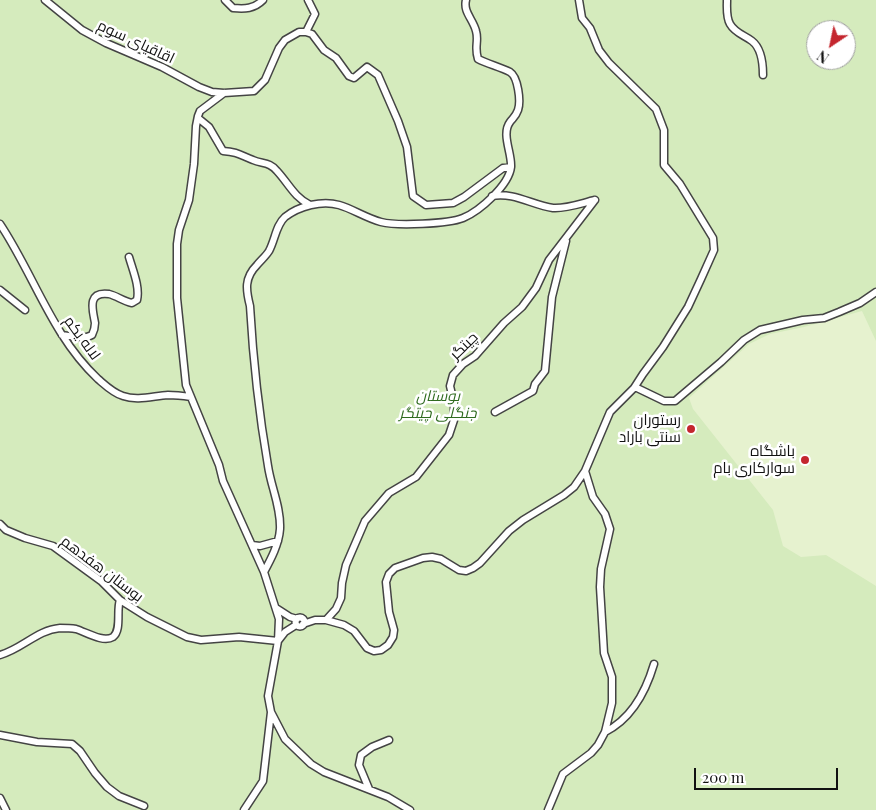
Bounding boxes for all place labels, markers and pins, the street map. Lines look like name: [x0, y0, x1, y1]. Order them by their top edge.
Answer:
place label: رستوران سنتی باراد: [619, 411, 681, 446]
marker: رستوران سنتی باراد: [685, 423, 697, 435]
place label: باشگاه سوارکاری بام: [713, 442, 795, 477]
marker: باشگاه سوارکاری بام: [799, 454, 811, 466]

